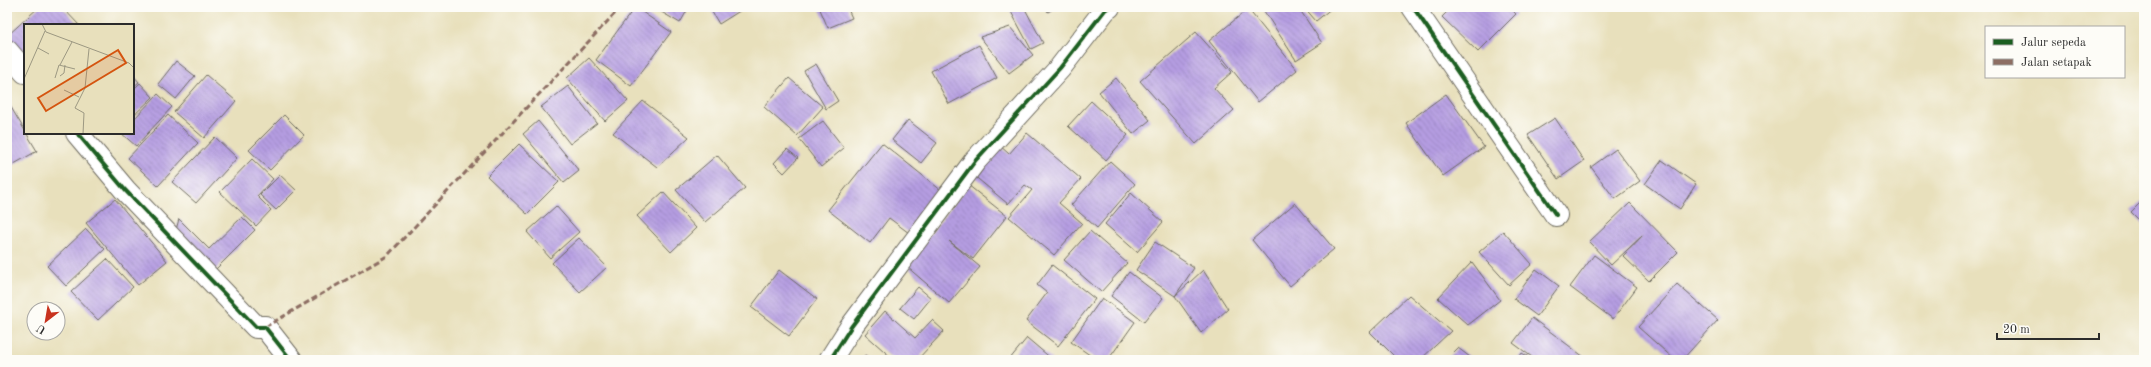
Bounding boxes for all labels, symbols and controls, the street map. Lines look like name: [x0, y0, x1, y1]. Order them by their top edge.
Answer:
inset map: [24, 24, 134, 134]
legend: [1985, 26, 2125, 78]
text: Jalur sepeda: [2021, 37, 2086, 49]
text: Jalan setapak: [2021, 57, 2092, 69]
north arrow: [26, 301, 66, 341]
scale bar: [1997, 315, 2099, 341]
text: U: [35, 321, 48, 335]
text: 20 m: [2003, 324, 2030, 336]

